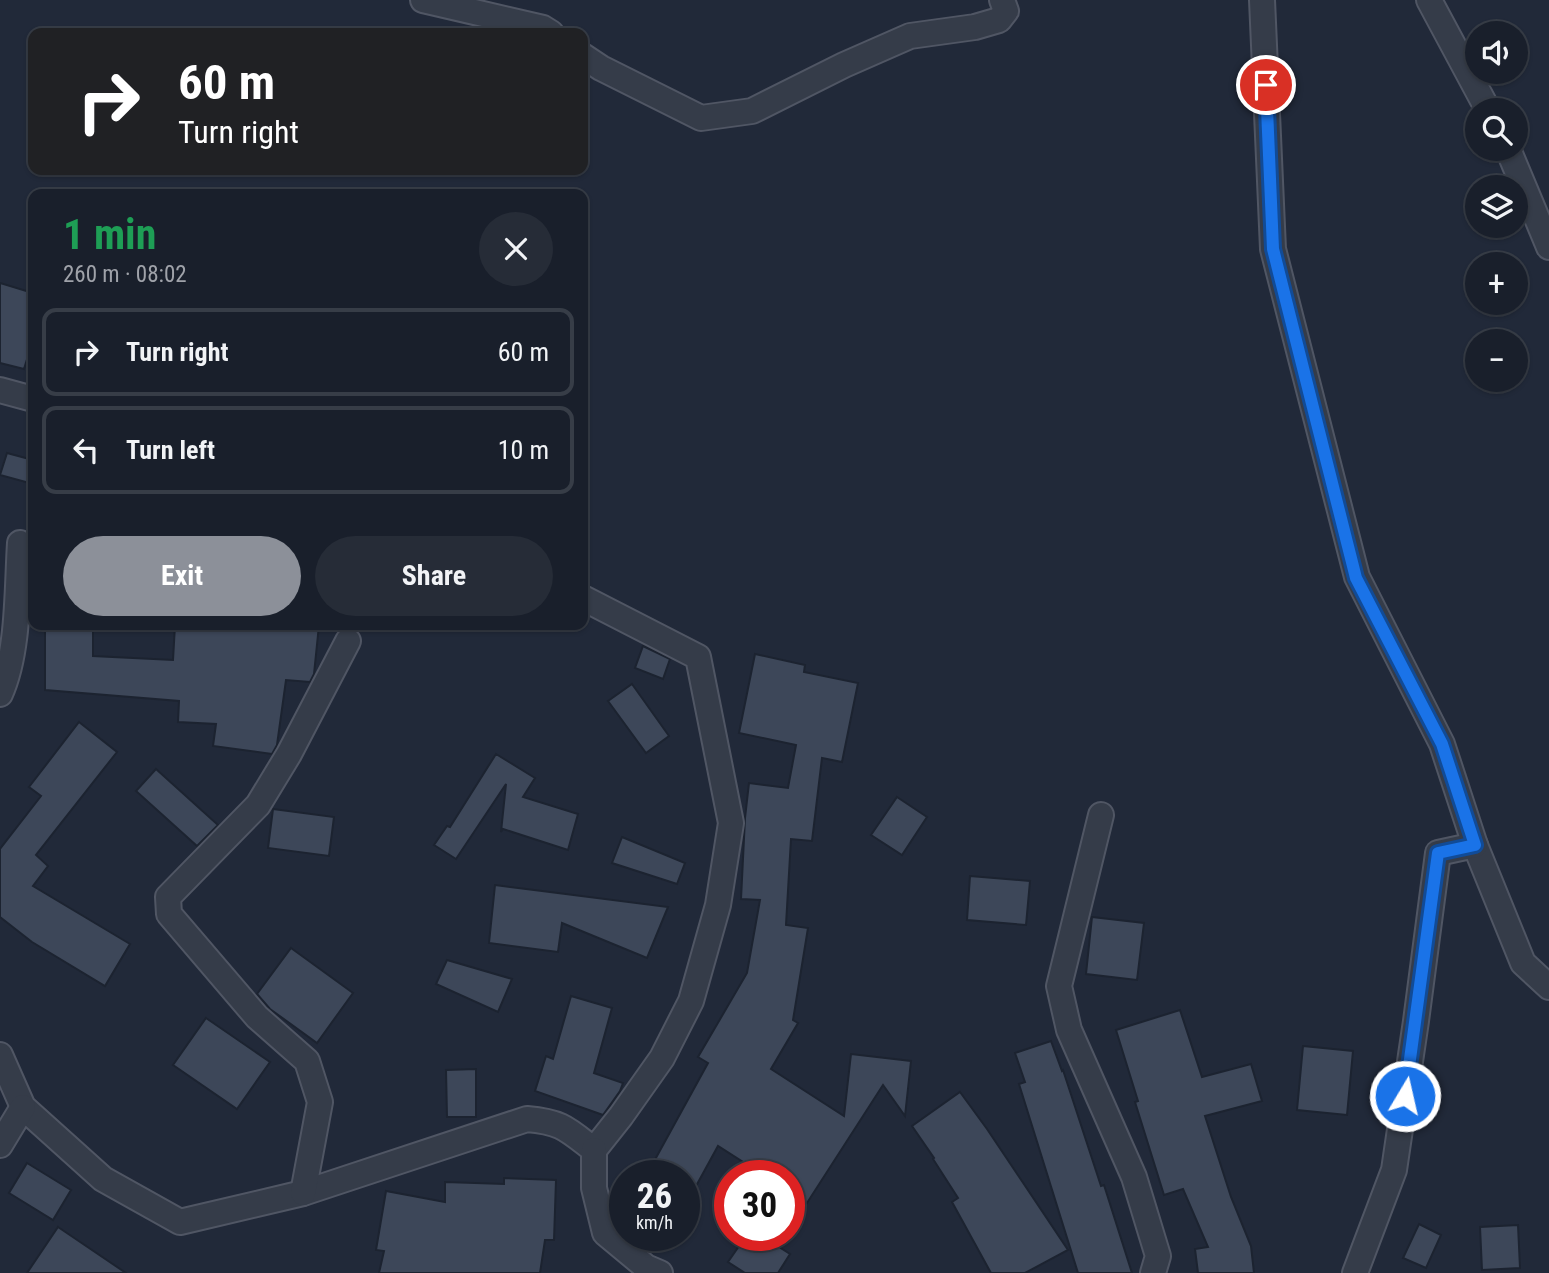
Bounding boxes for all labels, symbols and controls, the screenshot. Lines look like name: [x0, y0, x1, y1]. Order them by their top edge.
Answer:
map controls: [1465, 21, 1528, 392]
button: sound: [1465, 21, 1528, 84]
text: 60 m: [178, 54, 275, 111]
pin: [1236, 55, 1296, 115]
icon: right: [63, 56, 154, 147]
icon: arrive: [1247, 66, 1285, 104]
button: search: [1465, 98, 1528, 161]
text: Turn right: [178, 113, 299, 151]
button: layers: [1465, 175, 1528, 238]
text: 1 min: [63, 210, 156, 259]
button: close: [479, 212, 553, 286]
button: +: [1465, 252, 1528, 315]
text: 260 m · 08:02: [63, 261, 187, 288]
button: −: [1465, 329, 1528, 392]
icon: right: [67, 333, 105, 371]
text: Turn right: [126, 337, 228, 367]
text: 60 m: [498, 337, 549, 367]
icon: left: [67, 431, 105, 469]
text: Turn left: [126, 435, 215, 465]
text: 10 m: [498, 435, 549, 465]
button: Exit: [63, 536, 301, 616]
button: Share: [315, 536, 553, 616]
position arrow: [1368, 1059, 1442, 1133]
speed limit sign: 30: [714, 1160, 805, 1251]
text: 26: [637, 1176, 672, 1217]
text: km/h: [636, 1212, 673, 1233]

